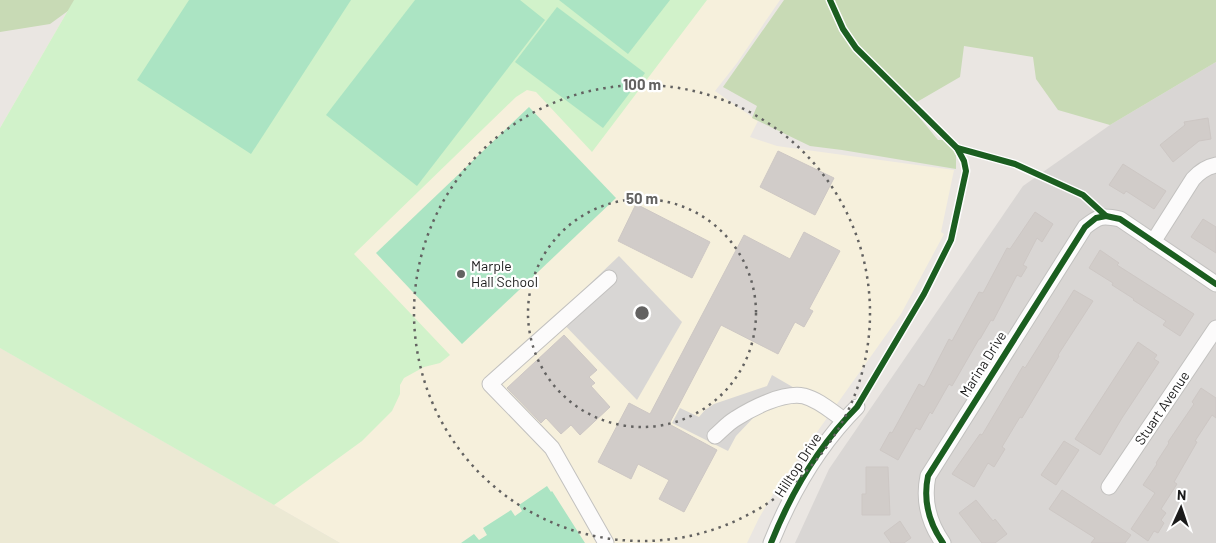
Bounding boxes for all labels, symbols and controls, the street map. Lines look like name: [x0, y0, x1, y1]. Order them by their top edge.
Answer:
text: 100 m: [623, 75, 661, 93]
text: 50 m: [626, 189, 658, 207]
place label: Marple Hall School: [471, 257, 538, 290]
marker: Marple Hall School: [455, 268, 467, 280]
centre of rings: [633, 304, 651, 322]
street label: Marina Drive: [956, 328, 1010, 400]
street label: Stuart Avenue: [1131, 367, 1193, 448]
street label: Hilltop Drive: [770, 429, 825, 500]
north arrow: [1156, 483, 1206, 533]
text: N: [1177, 486, 1187, 503]

